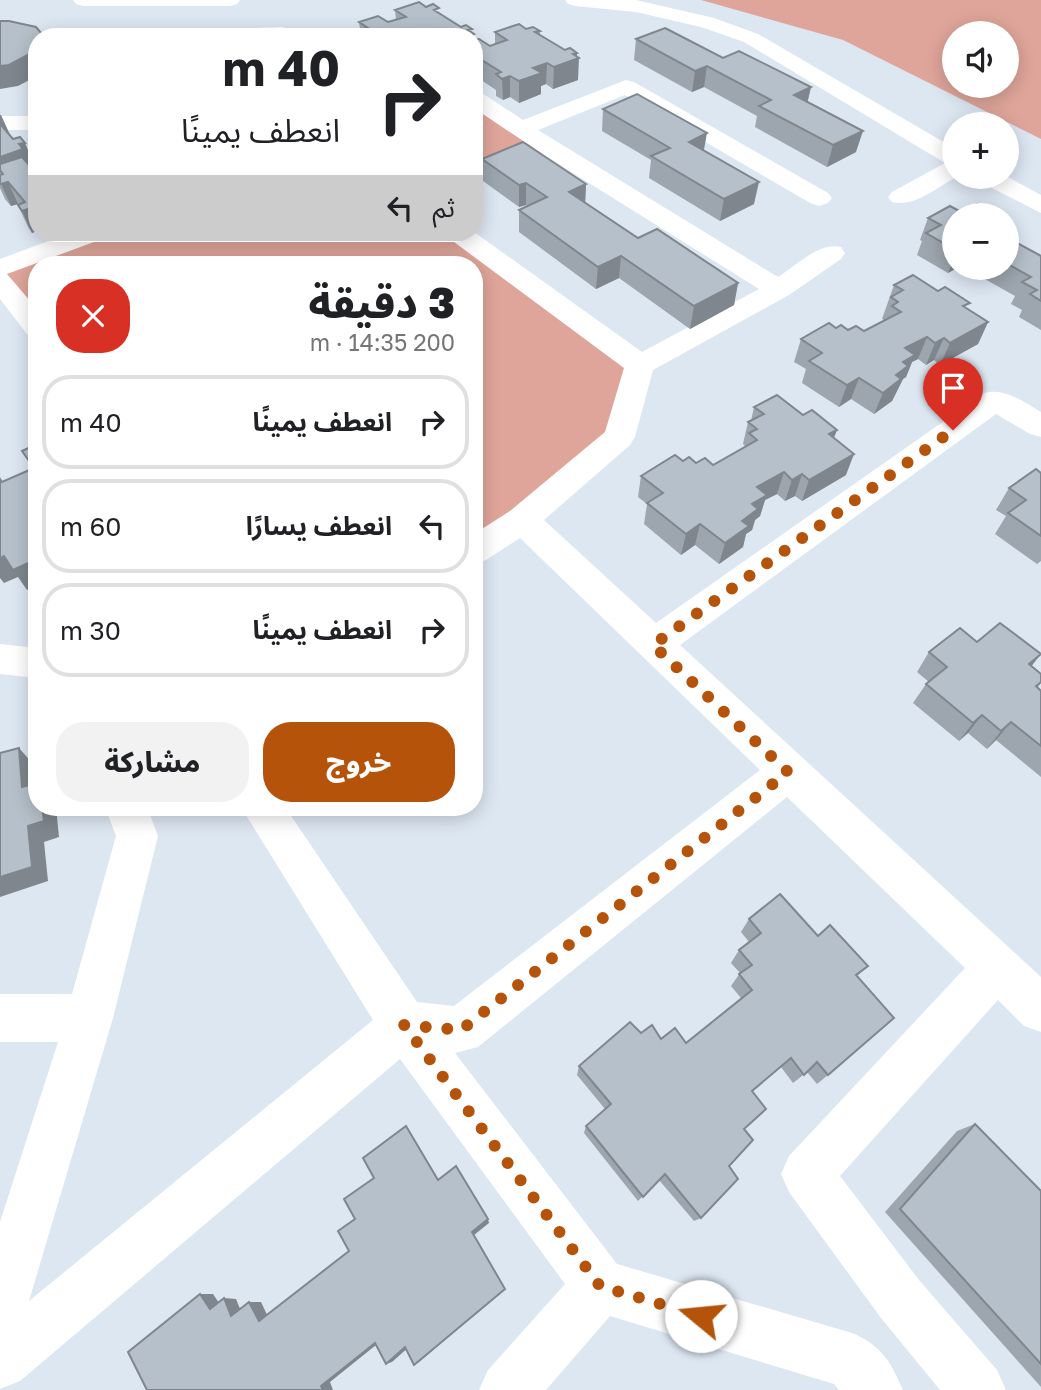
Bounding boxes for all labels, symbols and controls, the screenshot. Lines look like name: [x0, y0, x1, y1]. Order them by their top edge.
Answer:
map controls: [942, 21, 1019, 280]
button: sound: [942, 21, 1019, 98]
text: 40 m: [222, 38, 340, 97]
icon: right: [364, 56, 455, 147]
text: انعطف يمينًا: [181, 111, 340, 149]
button: +: [942, 112, 1019, 189]
icon: left: [381, 189, 419, 227]
text: ثم: [433, 192, 455, 223]
button: −: [942, 203, 1019, 280]
text: 3 دقيقة: [308, 277, 455, 327]
button: close: [56, 279, 130, 353]
text: 200 m · 14:35: [310, 328, 455, 356]
pin: [923, 358, 983, 430]
icon: arrive: [934, 369, 972, 407]
icon: right: [413, 403, 451, 441]
text: انعطف يمينًا: [253, 406, 392, 437]
text: 40 m: [60, 407, 122, 438]
icon: left: [413, 507, 451, 545]
text: انعطف يسارًا: [246, 510, 392, 541]
text: 60 m: [60, 511, 121, 542]
icon: right: [413, 611, 451, 649]
text: انعطف يمينًا: [253, 614, 392, 645]
text: 30 m: [60, 615, 121, 646]
button: مشاركة: [56, 722, 249, 802]
button: خروج: [263, 722, 455, 802]
position arrow: [664, 1279, 738, 1353]

